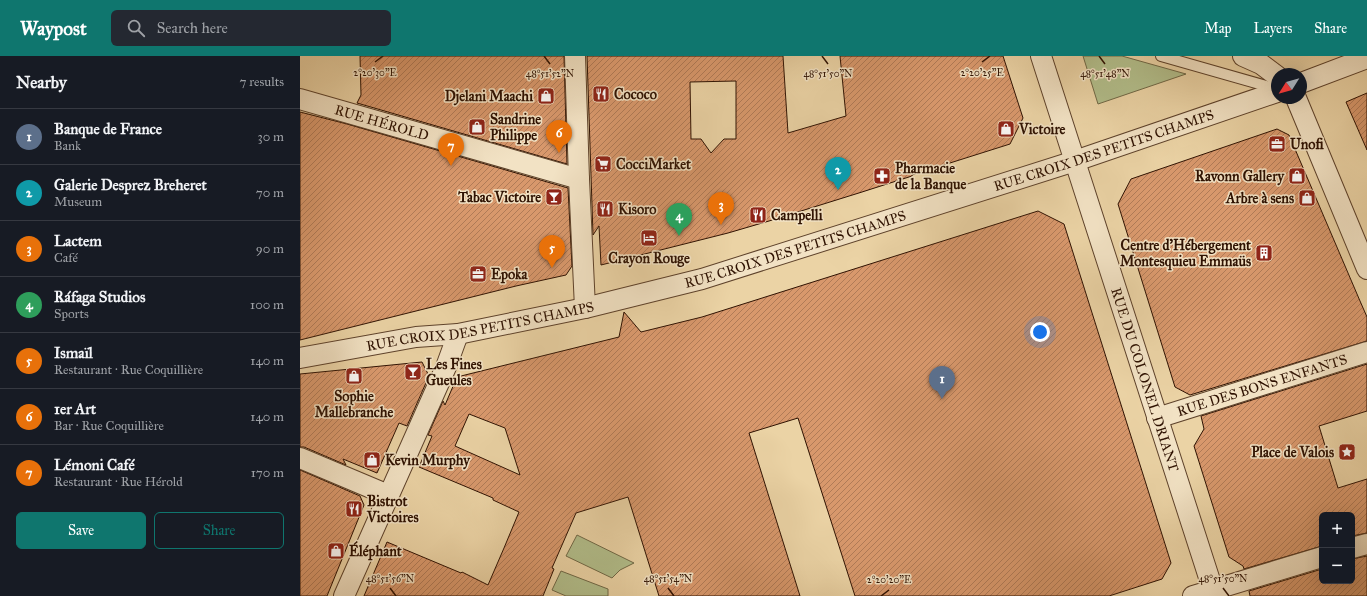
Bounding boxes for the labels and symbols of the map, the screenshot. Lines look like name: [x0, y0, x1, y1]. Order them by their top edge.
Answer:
text: 2°20'30"E: [353, 67, 397, 79]
text: 2°20'25"E: [960, 67, 1004, 79]
text: 48°51'52"N: [526, 68, 575, 80]
text: 48°51'50"N: [803, 68, 853, 80]
text: 48°51'48"N: [1080, 68, 1130, 80]
north arrow: [1271, 68, 1307, 104]
restaurant icon: Cococo: [591, 84, 611, 104]
shop icon: Djelani Maachi: [536, 86, 556, 106]
place label: Cococo: [614, 86, 657, 103]
place label: Djelani Maachi: [445, 88, 533, 106]
street label: RUE HÉROLD: [333, 101, 431, 144]
street label: RUE CROIX DES PETITS CHAMPS: [992, 106, 1216, 195]
place label: Sandrine Philippe: [490, 111, 541, 145]
shop icon: Sandrine Philippe: [467, 117, 487, 137]
shop icon: Victoire: [996, 119, 1016, 139]
pin: 6: [546, 120, 572, 153]
place label: Victoire: [1018, 121, 1066, 138]
pin: 7: [438, 133, 464, 166]
office icon: Unofi: [1267, 134, 1287, 154]
place label: Unofi: [1290, 136, 1324, 153]
supermarket icon: CocciMarket: [593, 154, 613, 174]
place label: CocciMarket: [616, 156, 691, 173]
pin: 2: [825, 157, 851, 190]
place label: Pharmacie de la Banque: [895, 160, 966, 194]
pharmacy icon: Pharmacie de la Banque: [872, 166, 892, 186]
shop icon: Ravonn Gallery: [1287, 166, 1307, 186]
place label: Ravonn Gallery: [1195, 168, 1285, 186]
bar icon: Tabac Victoire: [544, 187, 564, 207]
shop icon: Arbre à sens: [1297, 188, 1317, 208]
place label: Tabac Victoire: [457, 189, 541, 206]
place label: Arbre à sens: [1225, 190, 1294, 207]
pin: 3: [708, 192, 734, 225]
restaurant icon: Kisoro: [595, 199, 615, 219]
place label: Kisoro: [618, 201, 656, 218]
pin: 4: [666, 203, 692, 236]
restaurant icon: Campelli: [748, 205, 768, 225]
street label: RUE CROIX DES PETITS CHAMPS: [683, 207, 908, 291]
place label: Campelli: [771, 207, 823, 225]
hotel icon: Crayon Rouge: [639, 228, 659, 248]
pin: 5: [539, 235, 565, 268]
place label: Centre d’Hébergement Montesquieu Emmaüs: [1120, 237, 1251, 271]
building icon: Centre d’Hébergement Montesquieu Emmaüs: [1254, 243, 1274, 263]
place label: Crayon Rouge: [608, 250, 690, 268]
office icon: Epoka: [468, 264, 488, 284]
place label: Epoka: [491, 266, 529, 284]
street label: RUE DU COLONEL DRIANT: [1108, 285, 1183, 474]
street label: RUE CROIX DES PETITS CHAMPS: [365, 298, 596, 354]
your location: [1030, 322, 1050, 342]
street label: RUE DES BONS ENFANTS: [1175, 350, 1349, 420]
place label: Les Fines Gueules: [426, 356, 482, 389]
bar icon: Les Fines Gueules: [403, 362, 423, 382]
shop icon: Sophie Mallebranche: [344, 366, 364, 386]
pin: 1: [929, 366, 955, 399]
place label: Sophie Mallebranche: [315, 388, 393, 421]
place icon: Place de Valois: [1337, 442, 1357, 462]
place label: Place de Valois: [1251, 444, 1334, 461]
shop icon: Kevin Murphy: [362, 450, 382, 470]
place label: Kevin Murphy: [385, 452, 471, 470]
place label: Bistrot Victoires: [366, 493, 419, 526]
restaurant icon: Bistrot Victoires: [344, 499, 364, 519]
shop icon: Éléphant: [326, 541, 346, 561]
place label: Éléphant: [349, 541, 402, 561]
text: 48°51'56"N: [366, 573, 415, 585]
text: 48°51'54"N: [644, 573, 693, 585]
text: 48°51'50"N: [1198, 573, 1248, 585]
text: 2°20'20"E: [867, 574, 911, 586]

